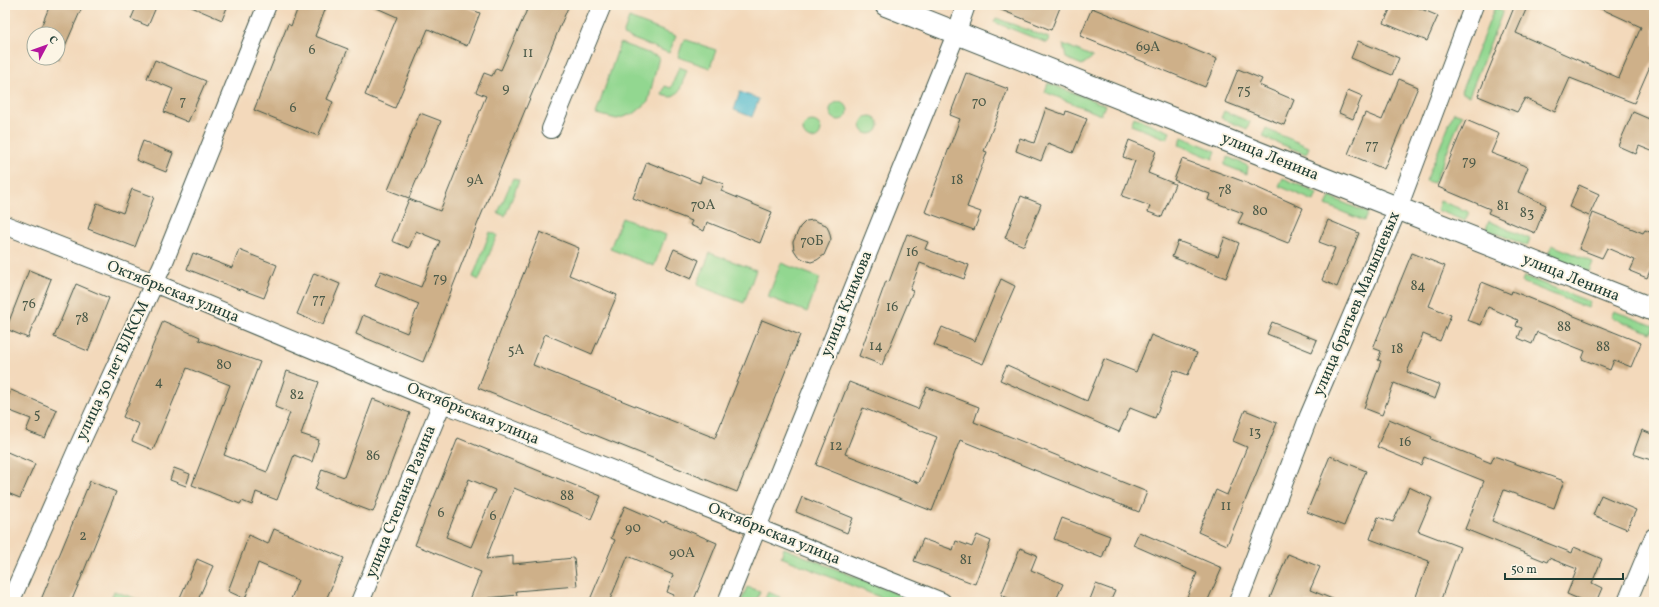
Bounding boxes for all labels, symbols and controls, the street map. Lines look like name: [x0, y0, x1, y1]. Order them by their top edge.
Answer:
north arrow: [26, 26, 66, 66]
text: С: [44, 33, 60, 48]
house number: 69А: [1136, 38, 1160, 57]
house number: 6: [308, 41, 316, 60]
house number: 11: [523, 44, 533, 63]
house number: 9: [502, 79, 510, 98]
house number: 75: [1237, 81, 1251, 100]
house number: 7: [180, 92, 187, 111]
house number: 70: [972, 93, 986, 112]
house number: 6: [289, 99, 297, 118]
street label: улица Ленина: [1218, 127, 1322, 187]
house number: 77: [1365, 136, 1379, 155]
house number: 79: [1462, 152, 1476, 171]
house number: 9А: [466, 171, 484, 190]
house number: 18: [951, 171, 963, 190]
house number: 78: [1218, 181, 1232, 200]
house number: 70А: [691, 196, 715, 215]
house number: 81: [1497, 197, 1509, 216]
house number: 80: [1252, 202, 1268, 221]
house number: 83: [1520, 204, 1534, 223]
street label: улица братьев Малышевых: [1308, 208, 1406, 400]
house number: 70Б: [800, 232, 824, 251]
house number: 16: [906, 243, 918, 262]
street label: улица Климова: [816, 248, 878, 360]
street label: улица Ленина: [1519, 248, 1623, 308]
street label: Октябрьская улица: [103, 255, 243, 329]
house number: 79: [433, 269, 447, 288]
house number: 84: [1410, 277, 1426, 296]
house number: 77: [312, 290, 326, 309]
house number: 76: [22, 295, 36, 314]
street label: улица 30 лет ВЛКСМ: [71, 297, 155, 444]
house number: 16: [886, 298, 898, 317]
house number: 78: [75, 309, 89, 328]
house number: 88: [1557, 318, 1571, 337]
house number: 14: [869, 337, 883, 356]
house number: 88: [1596, 338, 1610, 357]
house number: 18: [1391, 340, 1403, 359]
house number: 5А: [508, 341, 524, 360]
house number: 80: [216, 356, 232, 375]
house number: 4: [155, 373, 163, 392]
street label: Октябрьская улица: [403, 377, 543, 451]
house number: 82: [290, 386, 304, 405]
house number: 5: [34, 405, 40, 424]
street label: улица Степана Разина: [360, 422, 442, 582]
house number: 13: [1249, 423, 1261, 442]
house number: 16: [1399, 433, 1411, 452]
house number: 12: [830, 437, 842, 456]
house number: 86: [366, 447, 380, 466]
house number: 88: [560, 487, 574, 506]
street label: Октябрьская улица: [704, 497, 844, 571]
house number: 11: [1221, 497, 1231, 516]
house number: 6: [437, 504, 445, 523]
house number: 6: [489, 507, 497, 526]
house number: 90: [625, 519, 641, 538]
house number: 2: [79, 527, 87, 546]
house number: 90А: [669, 544, 695, 563]
house number: 81: [960, 551, 972, 570]
scale bar: [1505, 555, 1623, 581]
text: 50 m: [1511, 562, 1537, 578]

